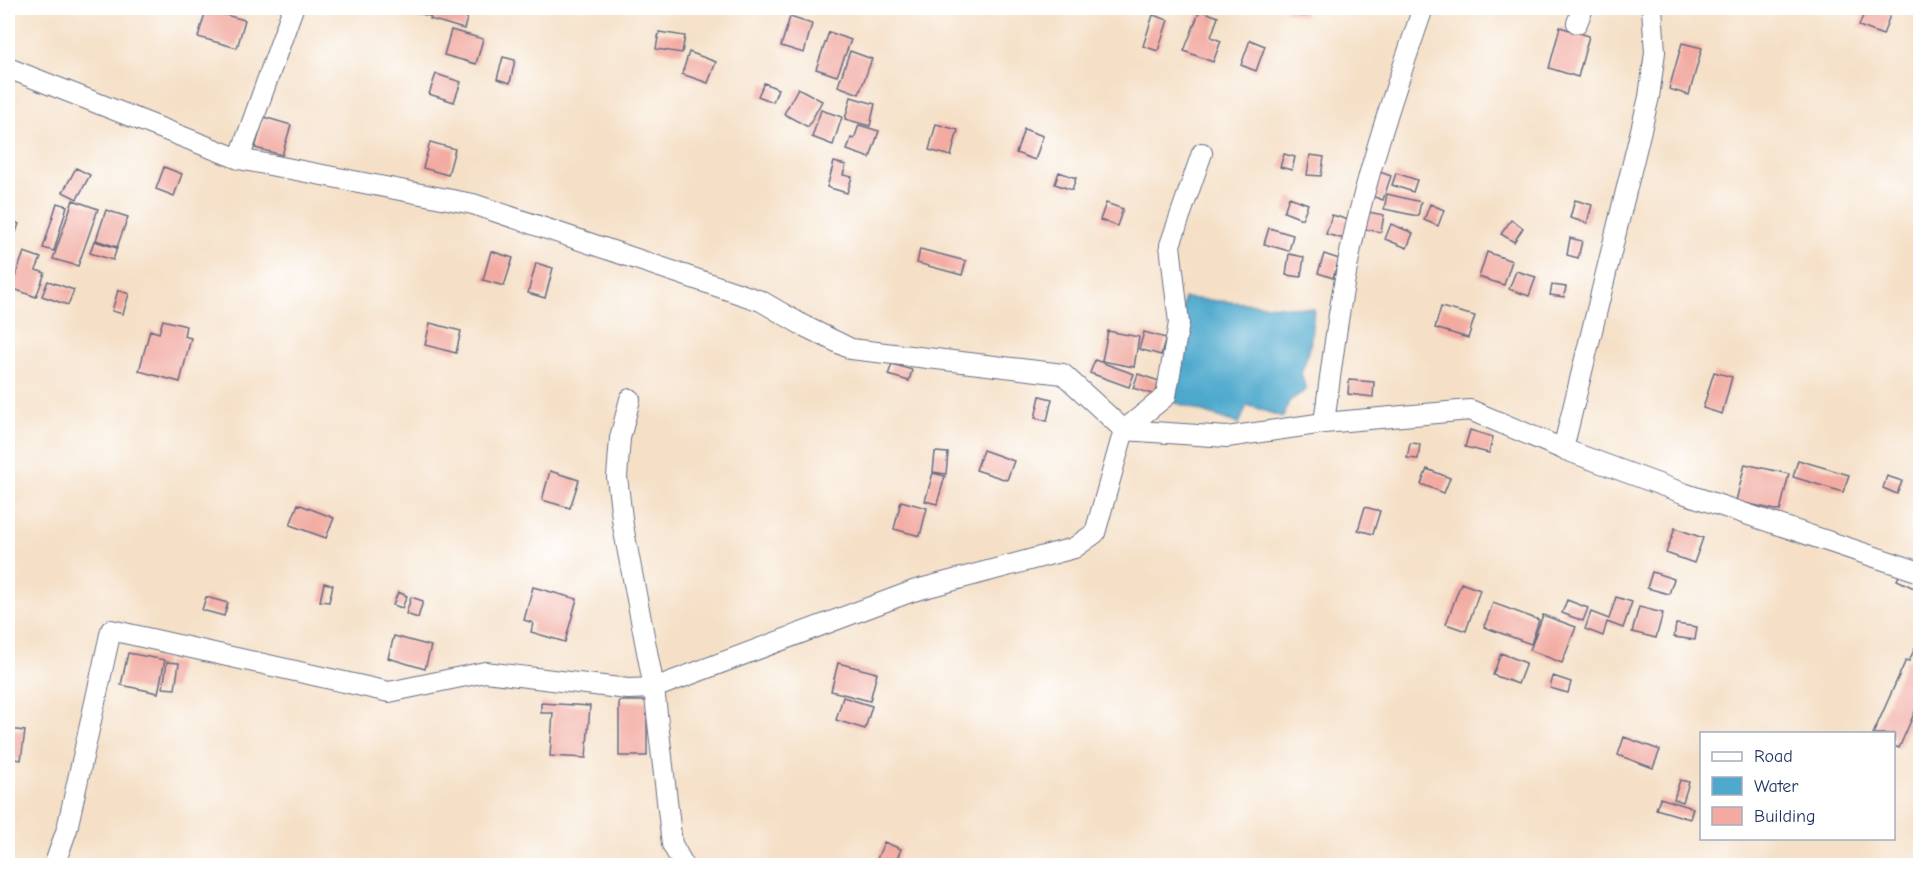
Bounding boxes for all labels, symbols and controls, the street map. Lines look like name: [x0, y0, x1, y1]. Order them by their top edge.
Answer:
legend: [1700, 732, 1895, 840]
text: Road: [1754, 746, 1793, 767]
text: Water: [1754, 776, 1799, 797]
text: Building: [1754, 806, 1816, 827]

